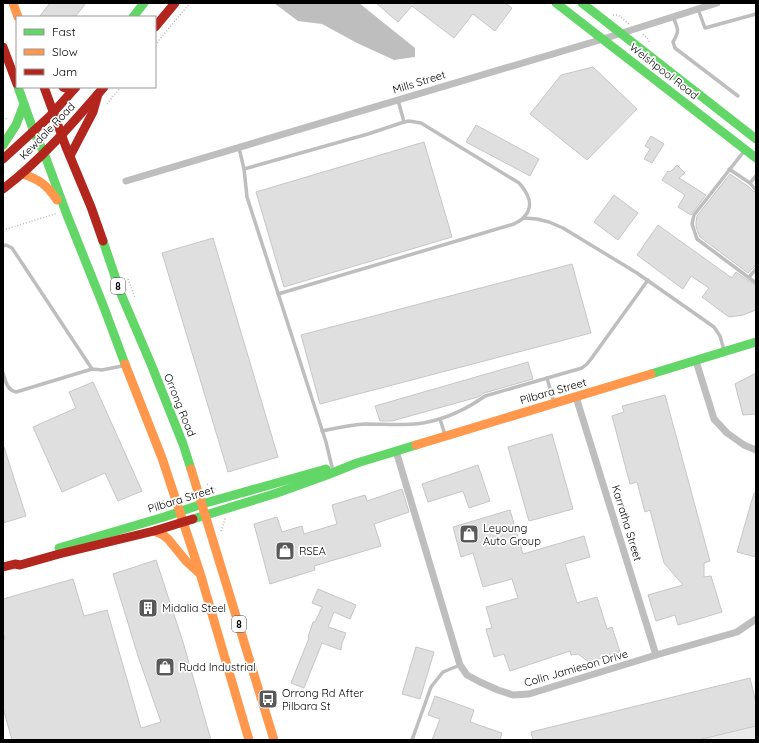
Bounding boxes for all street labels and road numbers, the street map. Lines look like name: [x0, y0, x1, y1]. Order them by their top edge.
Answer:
street label: Welshpool Road: [627, 40, 701, 102]
street label: Mills Street: [391, 67, 447, 97]
street label: Kewdale Road: [16, 100, 78, 162]
road number: 8: [111, 278, 125, 294]
street label: Orrong Road: [161, 371, 199, 439]
street label: Pilbara Street: [518, 375, 588, 407]
street label: Pilbara Street: [146, 482, 216, 516]
street label: Karratha Street: [609, 483, 645, 563]
road number: 8: [232, 616, 246, 632]
street label: Colin Jamieson Drive: [523, 646, 629, 690]

